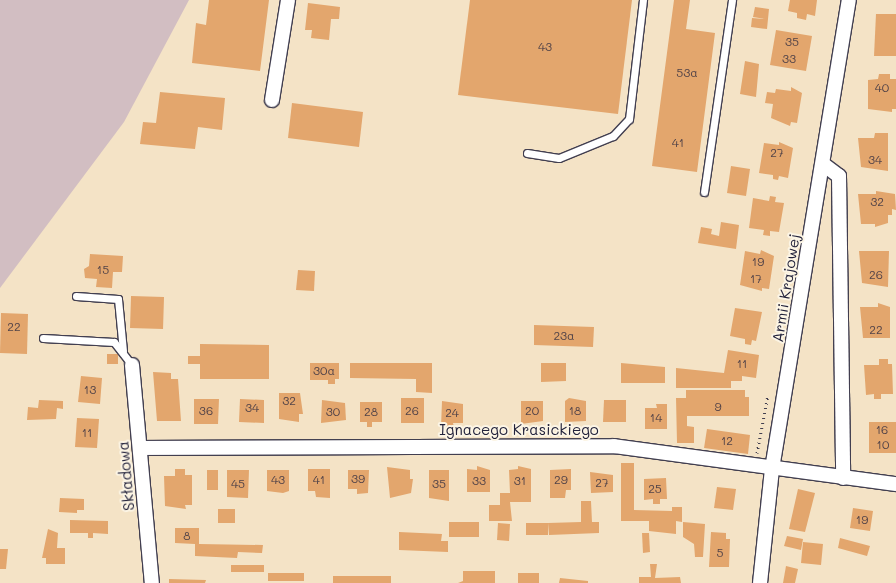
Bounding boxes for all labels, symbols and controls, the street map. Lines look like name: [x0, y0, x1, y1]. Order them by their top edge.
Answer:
house number: 35: [785, 35, 799, 49]
house number: 43: [538, 40, 552, 54]
house number: 33: [782, 52, 796, 66]
house number: 53a: [676, 66, 698, 80]
house number: 40: [875, 81, 889, 95]
house number: 41: [672, 136, 684, 150]
house number: 27: [770, 146, 784, 160]
house number: 34: [868, 153, 882, 167]
house number: 32: [870, 195, 884, 209]
street label: Armii Krajowej: [769, 232, 803, 344]
house number: 19: [752, 255, 764, 269]
house number: 15: [97, 263, 109, 277]
house number: 26: [869, 268, 883, 282]
house number: 17: [750, 272, 762, 286]
house number: 22: [7, 320, 21, 334]
house number: 22: [869, 323, 883, 337]
house number: 23a: [553, 329, 575, 343]
house number: 11: [737, 357, 747, 371]
house number: 30a: [313, 364, 335, 378]
house number: 13: [84, 383, 96, 397]
house number: 32: [282, 394, 296, 408]
house number: 9: [714, 400, 722, 414]
house number: 34: [245, 401, 259, 415]
house number: 36: [199, 404, 213, 418]
house number: 26: [405, 404, 419, 418]
house number: 20: [525, 404, 539, 418]
house number: 18: [569, 404, 581, 418]
house number: 30: [326, 405, 340, 419]
house number: 28: [364, 405, 378, 419]
house number: 24: [445, 406, 459, 420]
house number: 14: [650, 411, 662, 425]
street label: Ignacego Krasickiego: [439, 421, 599, 439]
house number: 16: [876, 423, 888, 437]
house number: 11: [82, 426, 92, 440]
house number: 12: [721, 434, 733, 448]
house number: 10: [877, 438, 889, 452]
street label: Składowa: [114, 440, 138, 512]
house number: 39: [351, 472, 365, 486]
house number: 43: [271, 473, 285, 487]
house number: 41: [313, 473, 325, 487]
house number: 29: [554, 473, 568, 487]
house number: 33: [472, 474, 486, 488]
house number: 31: [514, 474, 526, 488]
house number: 27: [595, 476, 609, 490]
house number: 45: [231, 477, 245, 491]
house number: 35: [432, 477, 446, 491]
house number: 25: [648, 482, 662, 496]
house number: 19: [856, 513, 868, 527]
house number: 8: [183, 529, 191, 543]
house number: 5: [717, 546, 723, 560]

